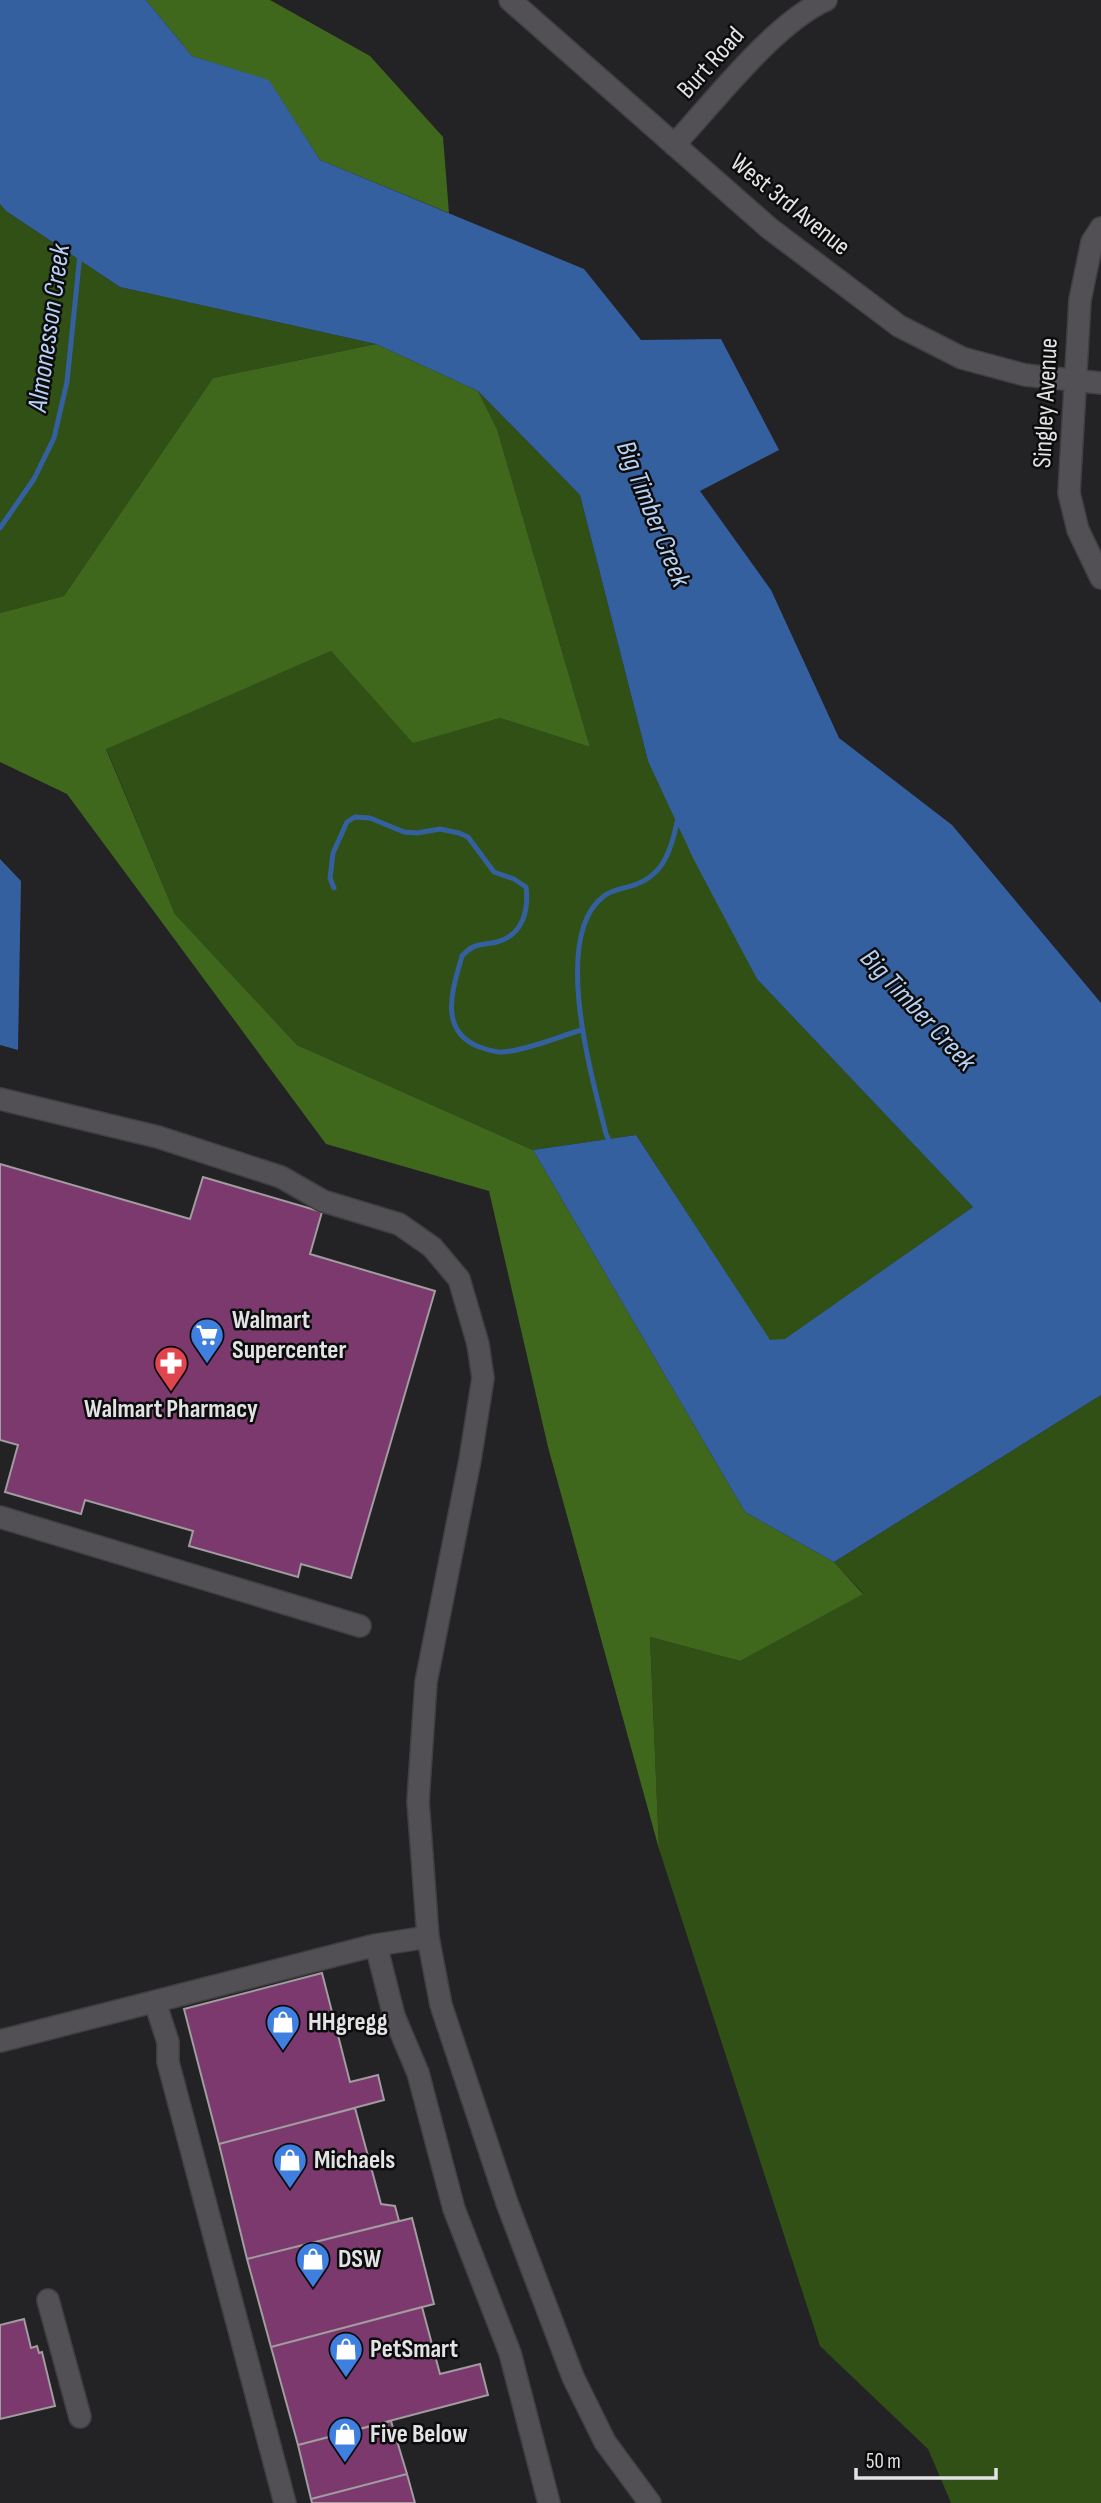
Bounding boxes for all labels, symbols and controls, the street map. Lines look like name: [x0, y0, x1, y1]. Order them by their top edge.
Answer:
street label: Burt Road: [671, 21, 751, 105]
street label: West 3rd Avenue: [724, 147, 856, 263]
water label: Almonesson Creek: [21, 241, 77, 415]
street label: Singley Avenue: [1027, 337, 1065, 469]
water label: Big Timber Creek: [609, 436, 698, 593]
water label: Big Timber Creek: [853, 942, 984, 1079]
place label: Walmart Supercenter: [232, 1305, 347, 1366]
supermarket icon: Walmart Supercenter: [188, 1316, 226, 1365]
pharmacy icon: Walmart Pharmacy: [152, 1344, 190, 1393]
place label: Walmart Pharmacy: [84, 1394, 258, 1425]
shop icon: HHgregg: [264, 2003, 302, 2052]
place label: HHgregg: [308, 2007, 388, 2038]
shop icon: Michaels: [271, 2141, 309, 2190]
place label: Michaels: [314, 2145, 395, 2176]
shop icon: DSW: [294, 2240, 332, 2289]
place label: DSW: [338, 2244, 381, 2275]
shop icon: PetSmart: [327, 2330, 365, 2379]
place label: PetSmart: [370, 2334, 459, 2365]
shop icon: Five Below: [326, 2415, 364, 2464]
place label: Five Below: [370, 2419, 468, 2450]
scale bar: [856, 2436, 996, 2480]
text: 50 m: [866, 2449, 901, 2474]

